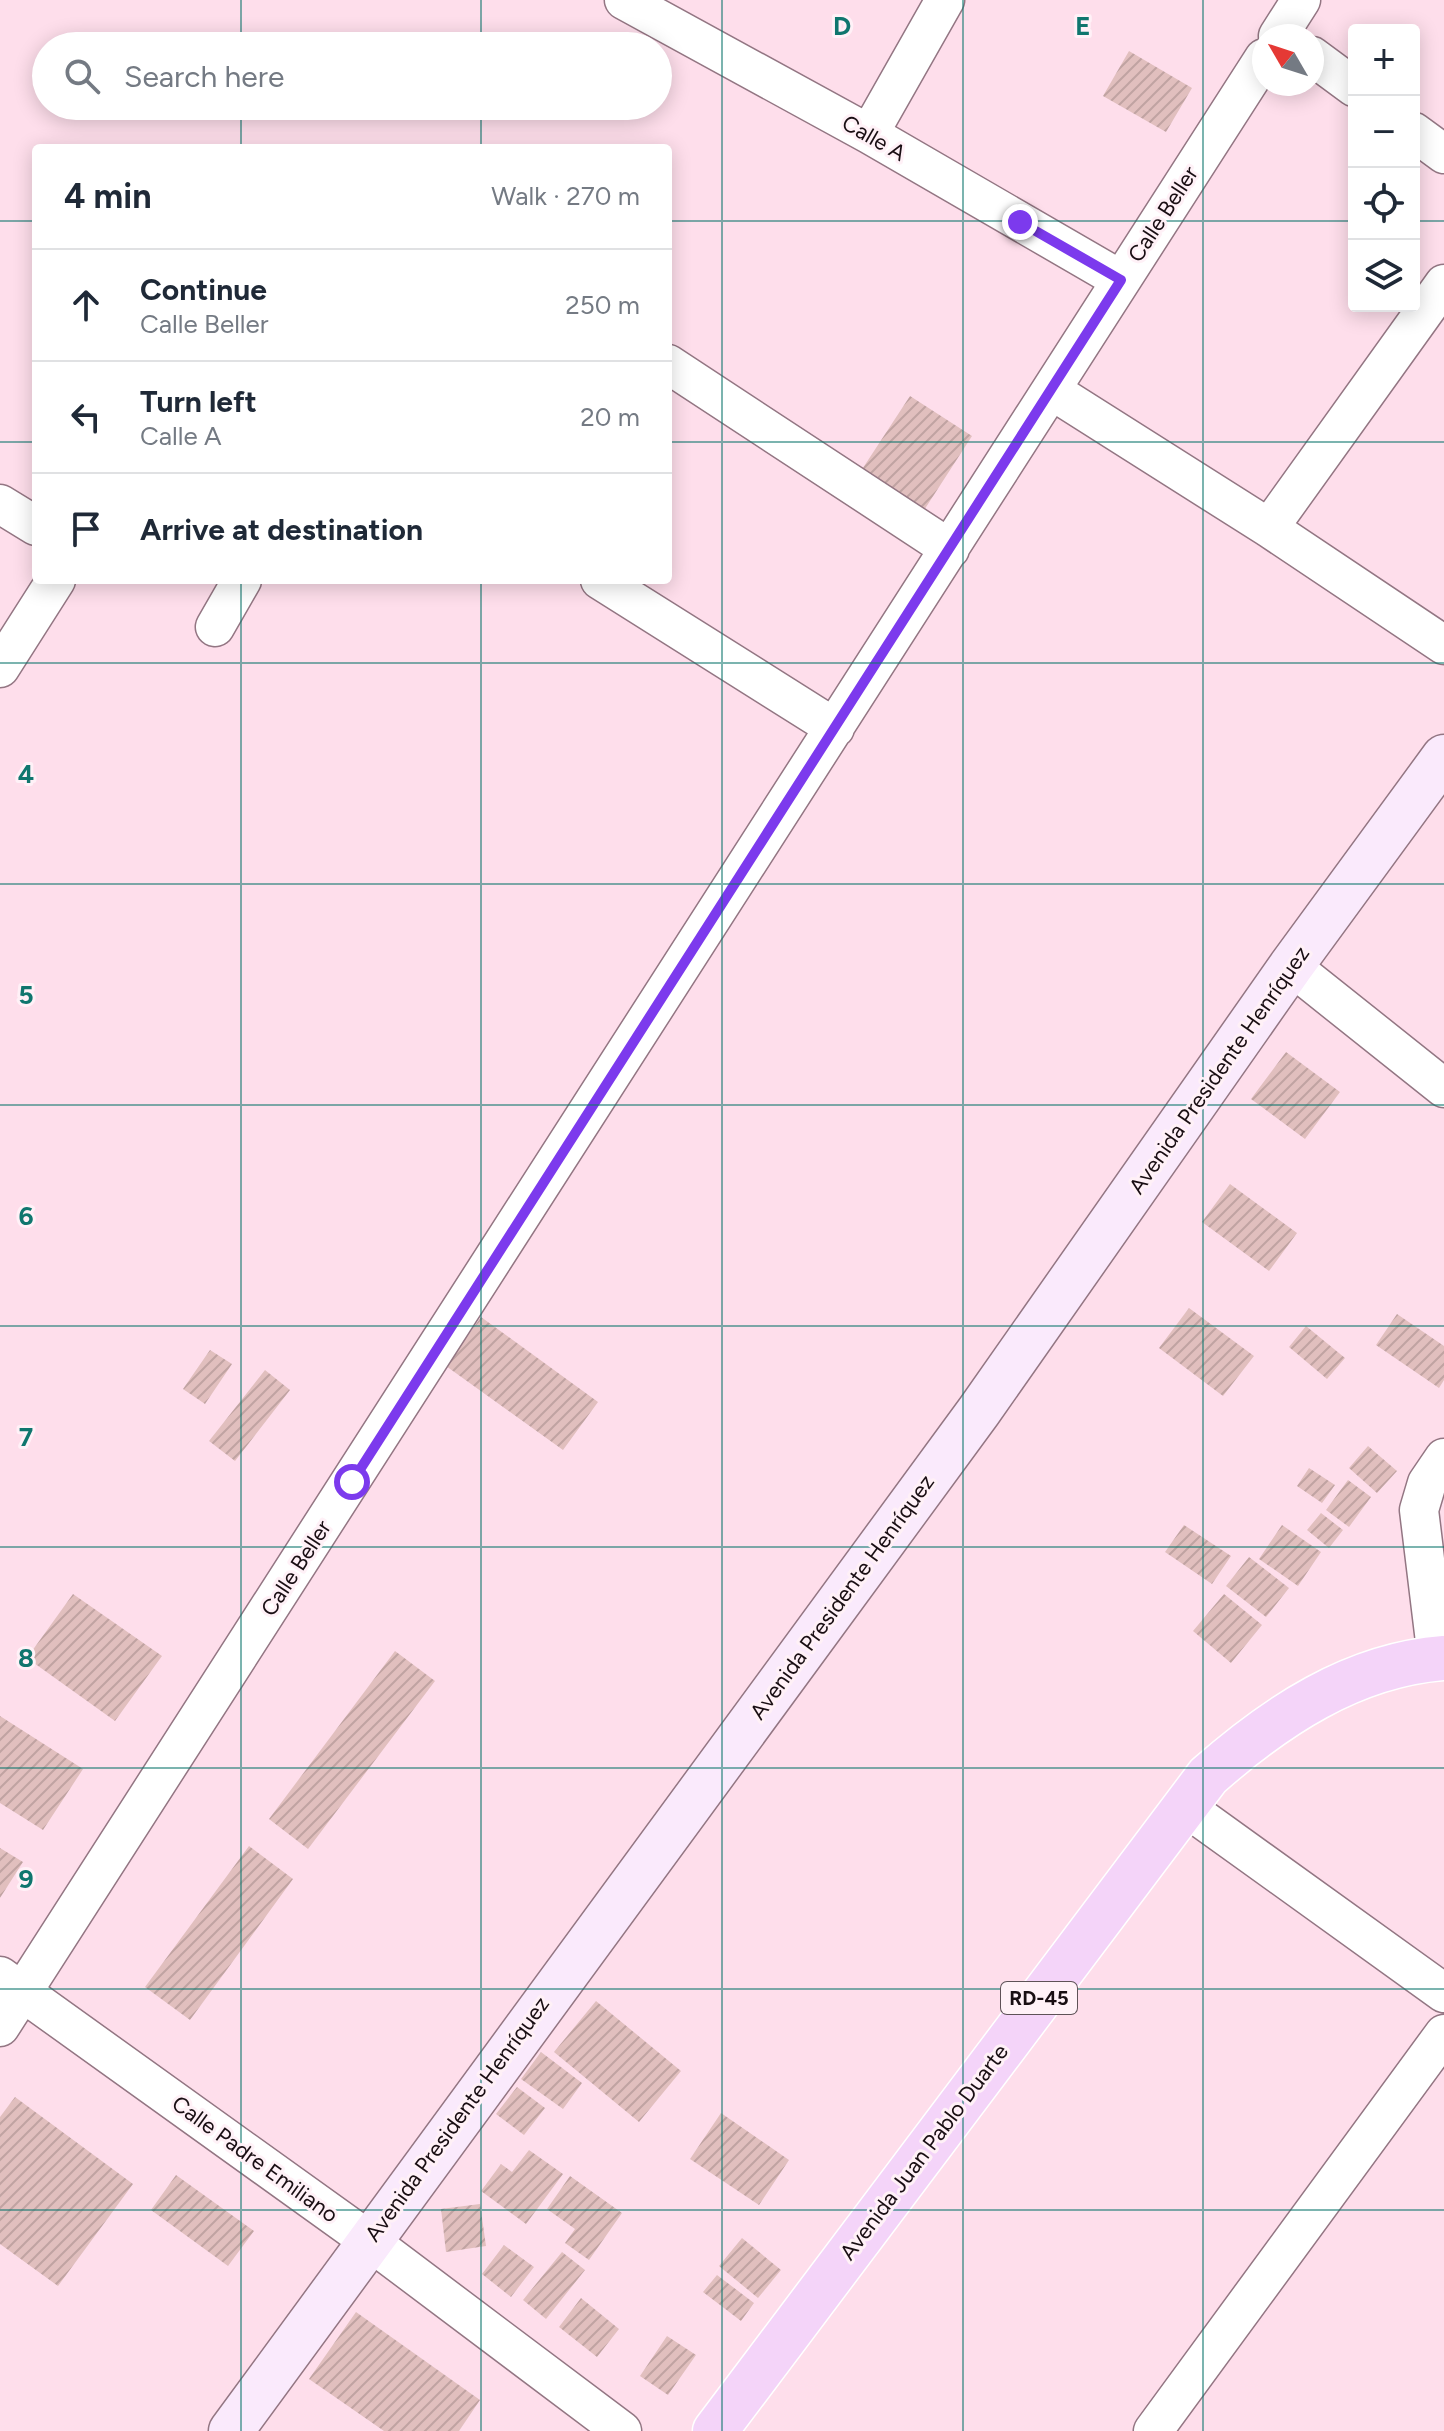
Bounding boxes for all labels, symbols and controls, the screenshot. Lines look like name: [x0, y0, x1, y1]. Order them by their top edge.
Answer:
text: D: [833, 10, 851, 42]
text: E: [1075, 10, 1091, 42]
north arrow: [1252, 24, 1324, 96]
map controls: [1348, 24, 1420, 312]
button: +: [1348, 24, 1420, 96]
search box: [32, 32, 672, 120]
icon: search: [60, 54, 104, 98]
text: Search here: [124, 58, 284, 95]
button: −: [1348, 96, 1420, 168]
street label: Calle A: [837, 109, 911, 167]
street label: Calle Beller: [1122, 161, 1204, 267]
button: locate: [1348, 168, 1420, 240]
text: 4 min: [64, 176, 151, 217]
text: Walk · 270 m: [491, 180, 640, 212]
route end: [1002, 204, 1038, 240]
button: layers: [1348, 240, 1420, 312]
text: Continue: [140, 271, 267, 308]
icon: ahead: [64, 283, 108, 327]
text: 250 m: [565, 289, 640, 321]
text: Calle Beller: [140, 308, 269, 340]
text: Turn left: [140, 383, 257, 420]
icon: left: [64, 395, 108, 439]
text: 20 m: [580, 401, 640, 433]
text: Calle A: [140, 420, 222, 452]
icon: arrive: [64, 507, 108, 551]
text: Arrive at destination: [140, 511, 423, 548]
text: 4: [18, 758, 34, 790]
street label: Avenida Presidente Henríquez: [1123, 941, 1315, 1199]
text: 5: [18, 979, 34, 1011]
text: 6: [18, 1200, 34, 1232]
text: 7: [19, 1421, 33, 1453]
route start: [334, 1464, 370, 1500]
street label: Avenida Presidente Henríquez: [744, 1469, 940, 1725]
street label: Calle Beller: [255, 1515, 337, 1621]
text: 8: [18, 1642, 34, 1674]
text: 9: [18, 1863, 34, 1895]
road number: RD-45: [1001, 1982, 1077, 2014]
street label: Avenida Presidente Henríquez: [359, 1991, 555, 2247]
street label: Avenida Juan Pablo Duarte: [834, 2039, 1014, 2265]
street label: Calle Padre Emiliano: [167, 2090, 343, 2228]

